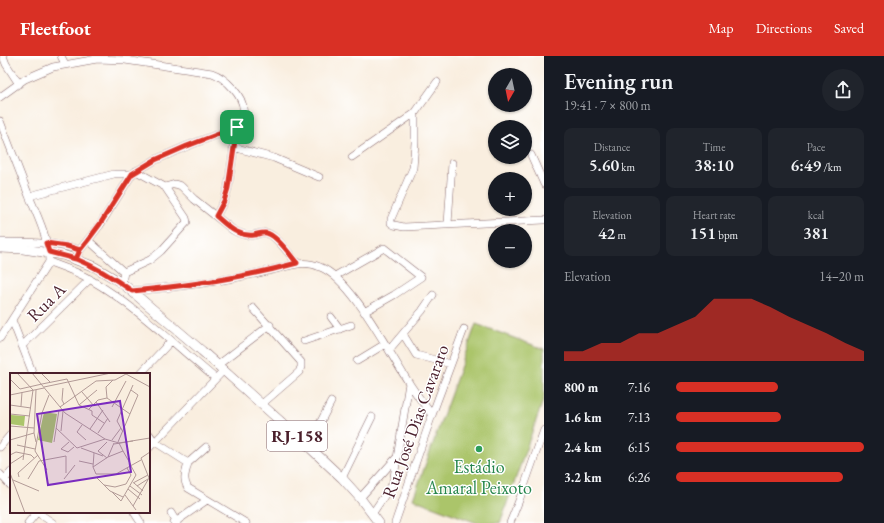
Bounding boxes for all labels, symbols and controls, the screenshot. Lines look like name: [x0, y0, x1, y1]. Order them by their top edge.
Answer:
text: Fleetfoot: [20, 16, 91, 41]
text: Map: [708, 19, 734, 37]
text: Directions: [756, 19, 812, 37]
text: Saved: [834, 19, 864, 37]
text: Evening run: [564, 67, 673, 96]
north arrow: [488, 68, 532, 112]
map controls: [488, 68, 532, 268]
button: share: [822, 69, 864, 111]
text: 19:41 · 7 × 800 m: [564, 97, 651, 114]
pin: [220, 110, 254, 144]
icon: arrive: [226, 116, 248, 138]
button: layers: [488, 120, 532, 164]
text: Distance: [594, 140, 630, 154]
text: Time: [703, 140, 725, 154]
text: Pace: [807, 140, 825, 154]
text: 5.60: [589, 154, 619, 176]
text: 38:10: [694, 154, 734, 176]
text: 6:49: [790, 154, 821, 176]
text: km: [619, 160, 635, 174]
text: /km: [821, 160, 842, 174]
button: +: [488, 172, 532, 216]
text: Elevation: [592, 208, 632, 222]
text: Heart rate: [693, 208, 735, 222]
text: kcal: [808, 208, 824, 222]
text: 42: [598, 222, 615, 244]
text: 151: [690, 222, 716, 244]
text: 381: [803, 222, 829, 244]
button: −: [488, 224, 532, 268]
text: m: [615, 228, 626, 242]
text: bpm: [716, 228, 738, 242]
text: Elevation: [564, 268, 611, 285]
text: 14–20 m: [819, 268, 864, 285]
street label: Rua A: [22, 277, 71, 326]
street label: Rua José Dias Cavararo: [377, 341, 453, 501]
inset map: [10, 373, 150, 513]
text: 800 m: [564, 379, 598, 396]
text: 7:16: [628, 379, 650, 396]
text: 1.6 km: [564, 409, 602, 426]
text: 7:13: [628, 409, 650, 426]
road number: RJ-158: [267, 421, 327, 451]
text: 2.4 km: [564, 439, 602, 456]
text: 6:15: [628, 439, 650, 456]
marker: Estádio Amaral Peixoto: [474, 444, 484, 454]
place label: Estádio Amaral Peixoto: [425, 455, 532, 499]
text: 3.2 km: [564, 469, 602, 486]
text: 6:26: [628, 469, 650, 486]

